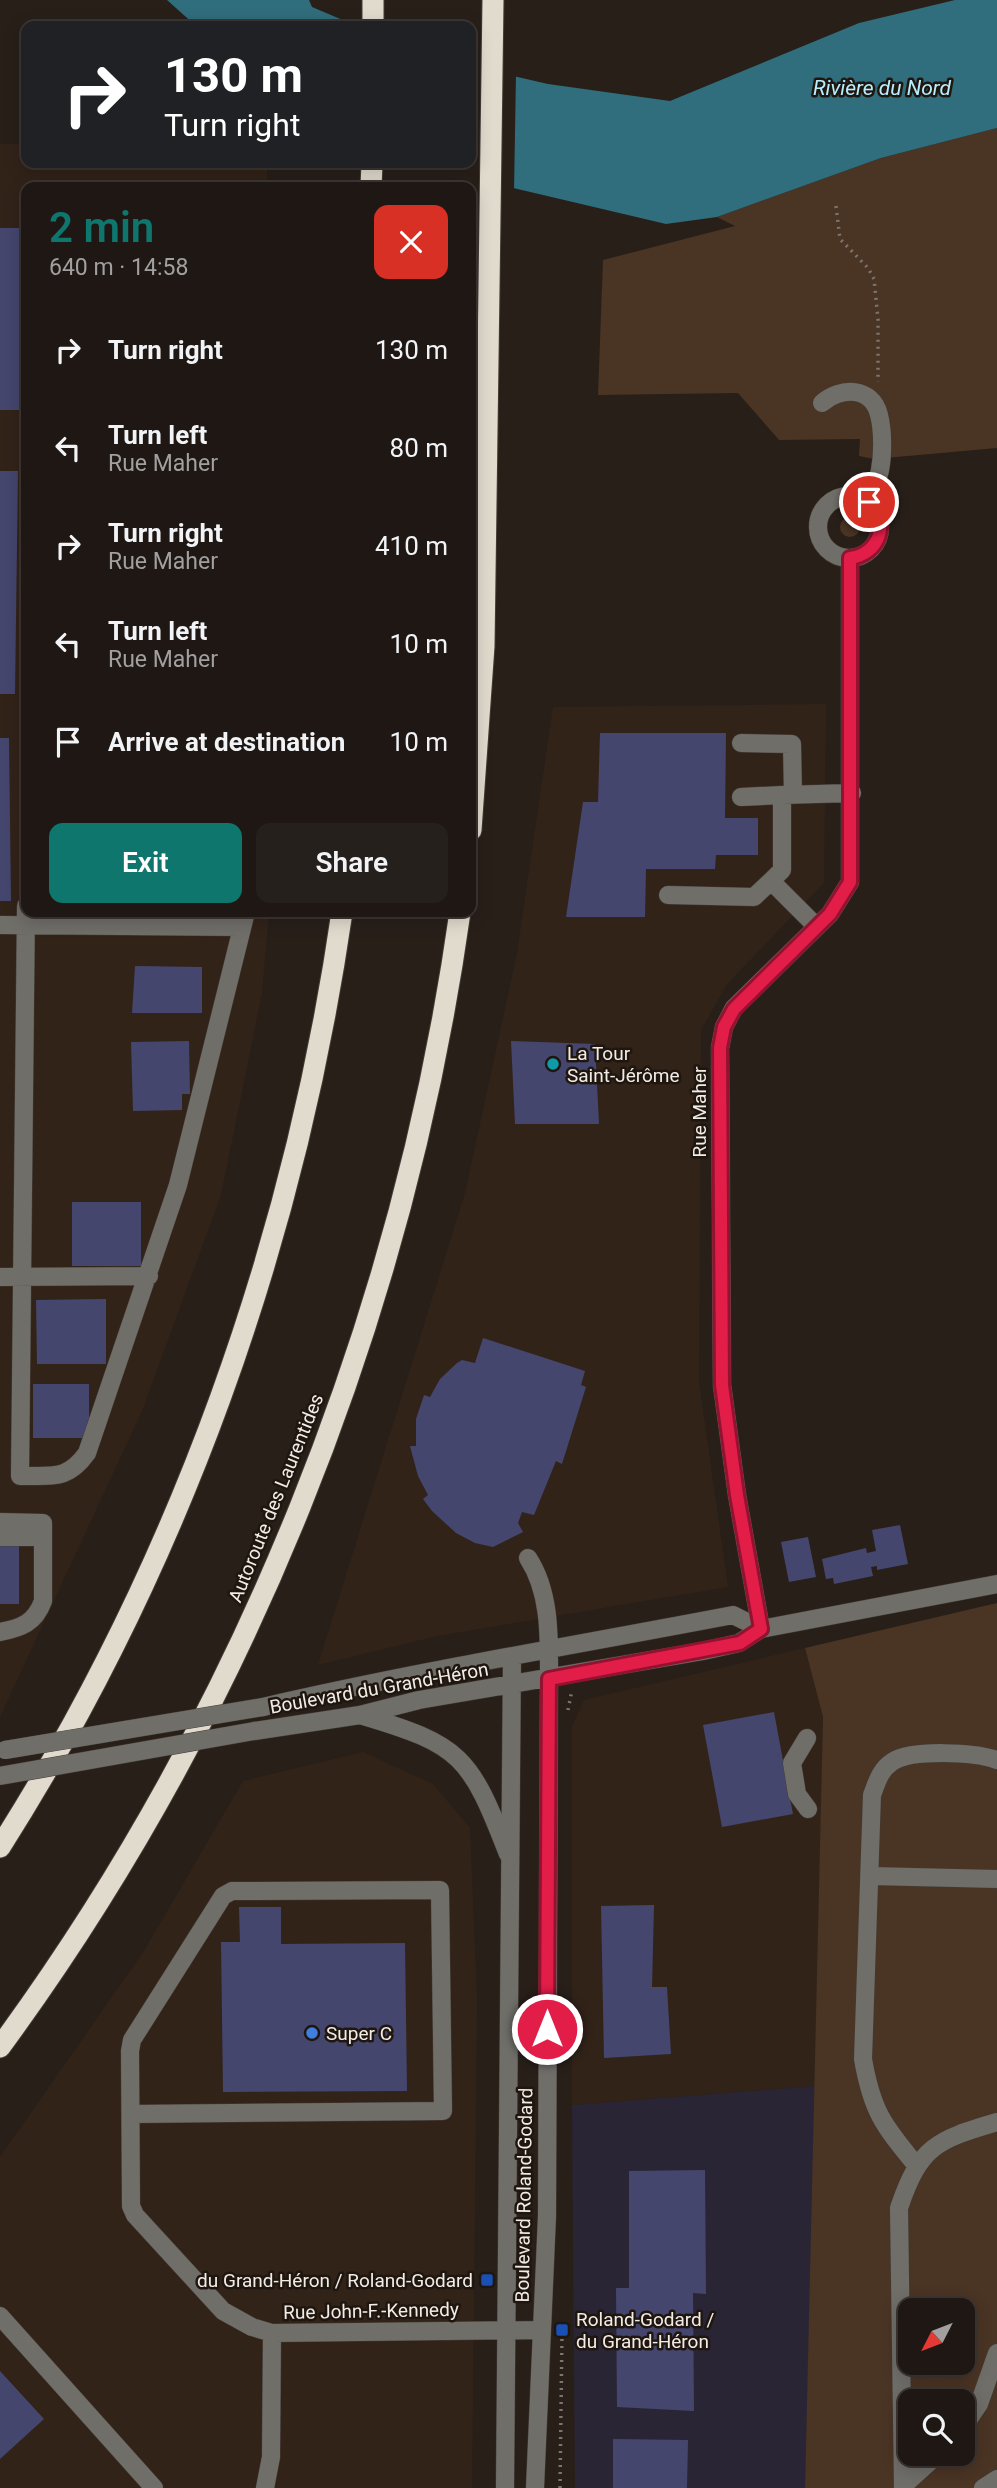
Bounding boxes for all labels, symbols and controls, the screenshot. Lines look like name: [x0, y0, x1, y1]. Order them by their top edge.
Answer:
text: 130 m: [164, 47, 303, 104]
icon: right: [49, 49, 140, 140]
water label: Rivière du Nord: [813, 76, 952, 100]
text: Turn right: [164, 106, 300, 144]
text: 2 min: [49, 203, 154, 252]
button: close: [374, 205, 448, 279]
text: 640 m · 14:58: [49, 254, 188, 281]
icon: right: [49, 331, 87, 369]
text: Turn right: [108, 335, 223, 365]
text: 130 m: [375, 335, 448, 365]
text: Turn left: [108, 420, 207, 450]
icon: left: [49, 429, 87, 467]
text: 80 m: [390, 433, 448, 463]
text: Rue Maher: [108, 450, 218, 477]
pin: [839, 472, 899, 532]
icon: arrive: [850, 483, 888, 521]
text: Turn right: [108, 518, 223, 548]
icon: right: [49, 527, 87, 565]
text: 410 m: [375, 531, 448, 561]
text: Rue Maher: [108, 548, 218, 575]
text: Turn left: [108, 616, 207, 646]
icon: left: [49, 625, 87, 663]
text: 10 m: [390, 629, 448, 659]
text: Rue Maher: [108, 646, 218, 673]
icon: arrive: [49, 723, 87, 761]
text: Arrive at destination: [108, 727, 345, 757]
text: 10 m: [390, 727, 448, 757]
button: Exit: [49, 823, 242, 903]
button: Share: [256, 823, 448, 903]
place label: La Tour Saint-Jérôme: [567, 1042, 680, 1087]
marker: La Tour Saint-Jérôme: [545, 1056, 561, 1072]
street label: Rue Maher: [688, 1066, 711, 1157]
street label: Autoroute des Laurentides: [224, 1390, 328, 1606]
street label: Boulevard du Grand-Héron: [268, 1657, 490, 1719]
position arrow: [510, 1992, 584, 2066]
place label: Super C: [326, 2022, 392, 2045]
marker: Super C: [304, 2025, 320, 2041]
street label: Boulevard Roland-Godard: [511, 2088, 537, 2302]
place label: du Grand-Héron / Roland-Godard: [197, 2269, 473, 2292]
marker: du Grand-Héron / Roland-Godard: [479, 2272, 495, 2288]
street label: Rue John-F.-Kennedy: [283, 2298, 459, 2324]
north arrow: [898, 2298, 975, 2375]
map controls: [898, 2298, 975, 2466]
place label: Roland-Godard / du Grand-Héron: [576, 2308, 714, 2353]
marker: Roland-Godard / du Grand-Héron: [554, 2322, 570, 2338]
button: search: [898, 2389, 975, 2466]

